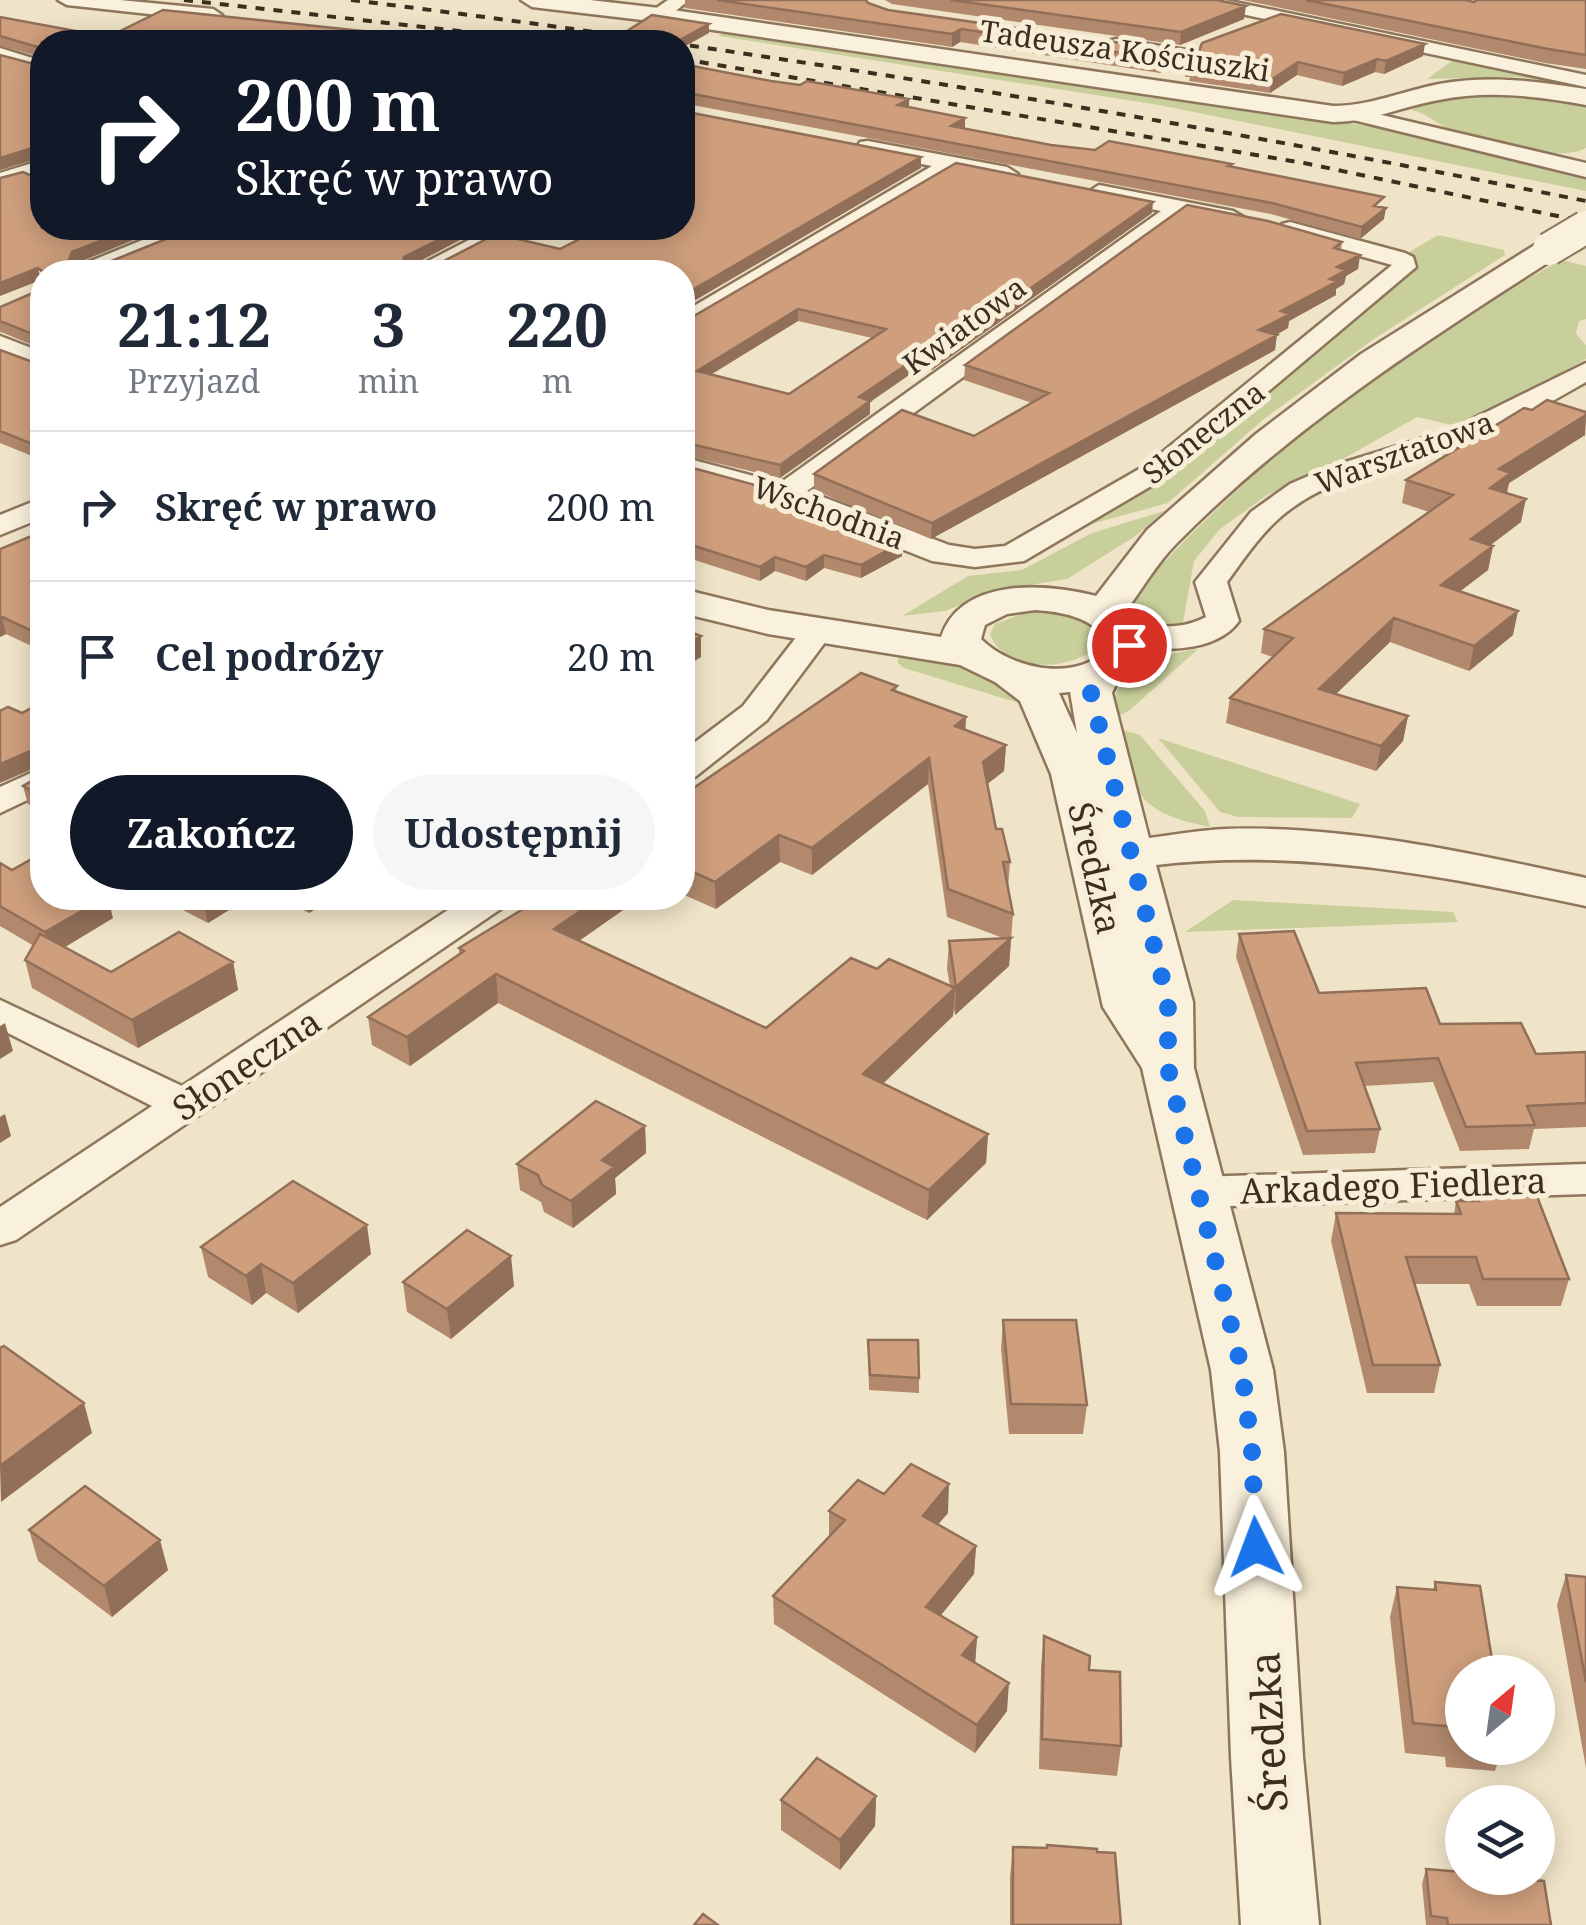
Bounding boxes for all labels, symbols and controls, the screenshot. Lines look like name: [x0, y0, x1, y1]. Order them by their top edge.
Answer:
street label: Tadeusza Kościuszki: [978, 9, 1273, 91]
text: 200 m: [235, 56, 441, 152]
icon: right: [70, 70, 200, 200]
text: Skręć w prawo: [235, 147, 553, 208]
street label: Kwiatowa: [894, 266, 1034, 384]
text: 21:12: [117, 283, 271, 365]
text: 3: [372, 283, 406, 365]
text: 220: [506, 283, 608, 365]
text: Przyjazd: [128, 359, 260, 402]
text: min: [358, 359, 419, 402]
text: m: [542, 359, 572, 402]
street label: Słoneczna: [1133, 371, 1273, 493]
street label: Warsztatowa: [1309, 401, 1499, 503]
street label: Wschodnia: [747, 466, 911, 558]
icon: right: [70, 479, 125, 534]
text: Skręć w prawo: [155, 480, 437, 532]
text: 200 m: [545, 480, 655, 532]
pin: [1087, 603, 1172, 688]
icon: arrive: [1102, 618, 1157, 673]
icon: arrive: [70, 629, 125, 684]
text: Cel podróży: [155, 630, 383, 682]
text: 20 m: [567, 630, 655, 682]
button: Zakończ: [70, 775, 353, 890]
button: Udostępnij: [373, 775, 655, 890]
street label: Średzka: [1058, 798, 1134, 938]
street label: Słoneczna: [163, 997, 329, 1131]
street label: Arkadego Fiedlera: [1239, 1156, 1547, 1214]
position arrow: [1204, 1495, 1308, 1599]
street label: Średzka: [1234, 1650, 1300, 1814]
north arrow: [1445, 1655, 1555, 1765]
map controls: [1445, 1655, 1555, 1895]
button: layers: [1445, 1785, 1555, 1895]

